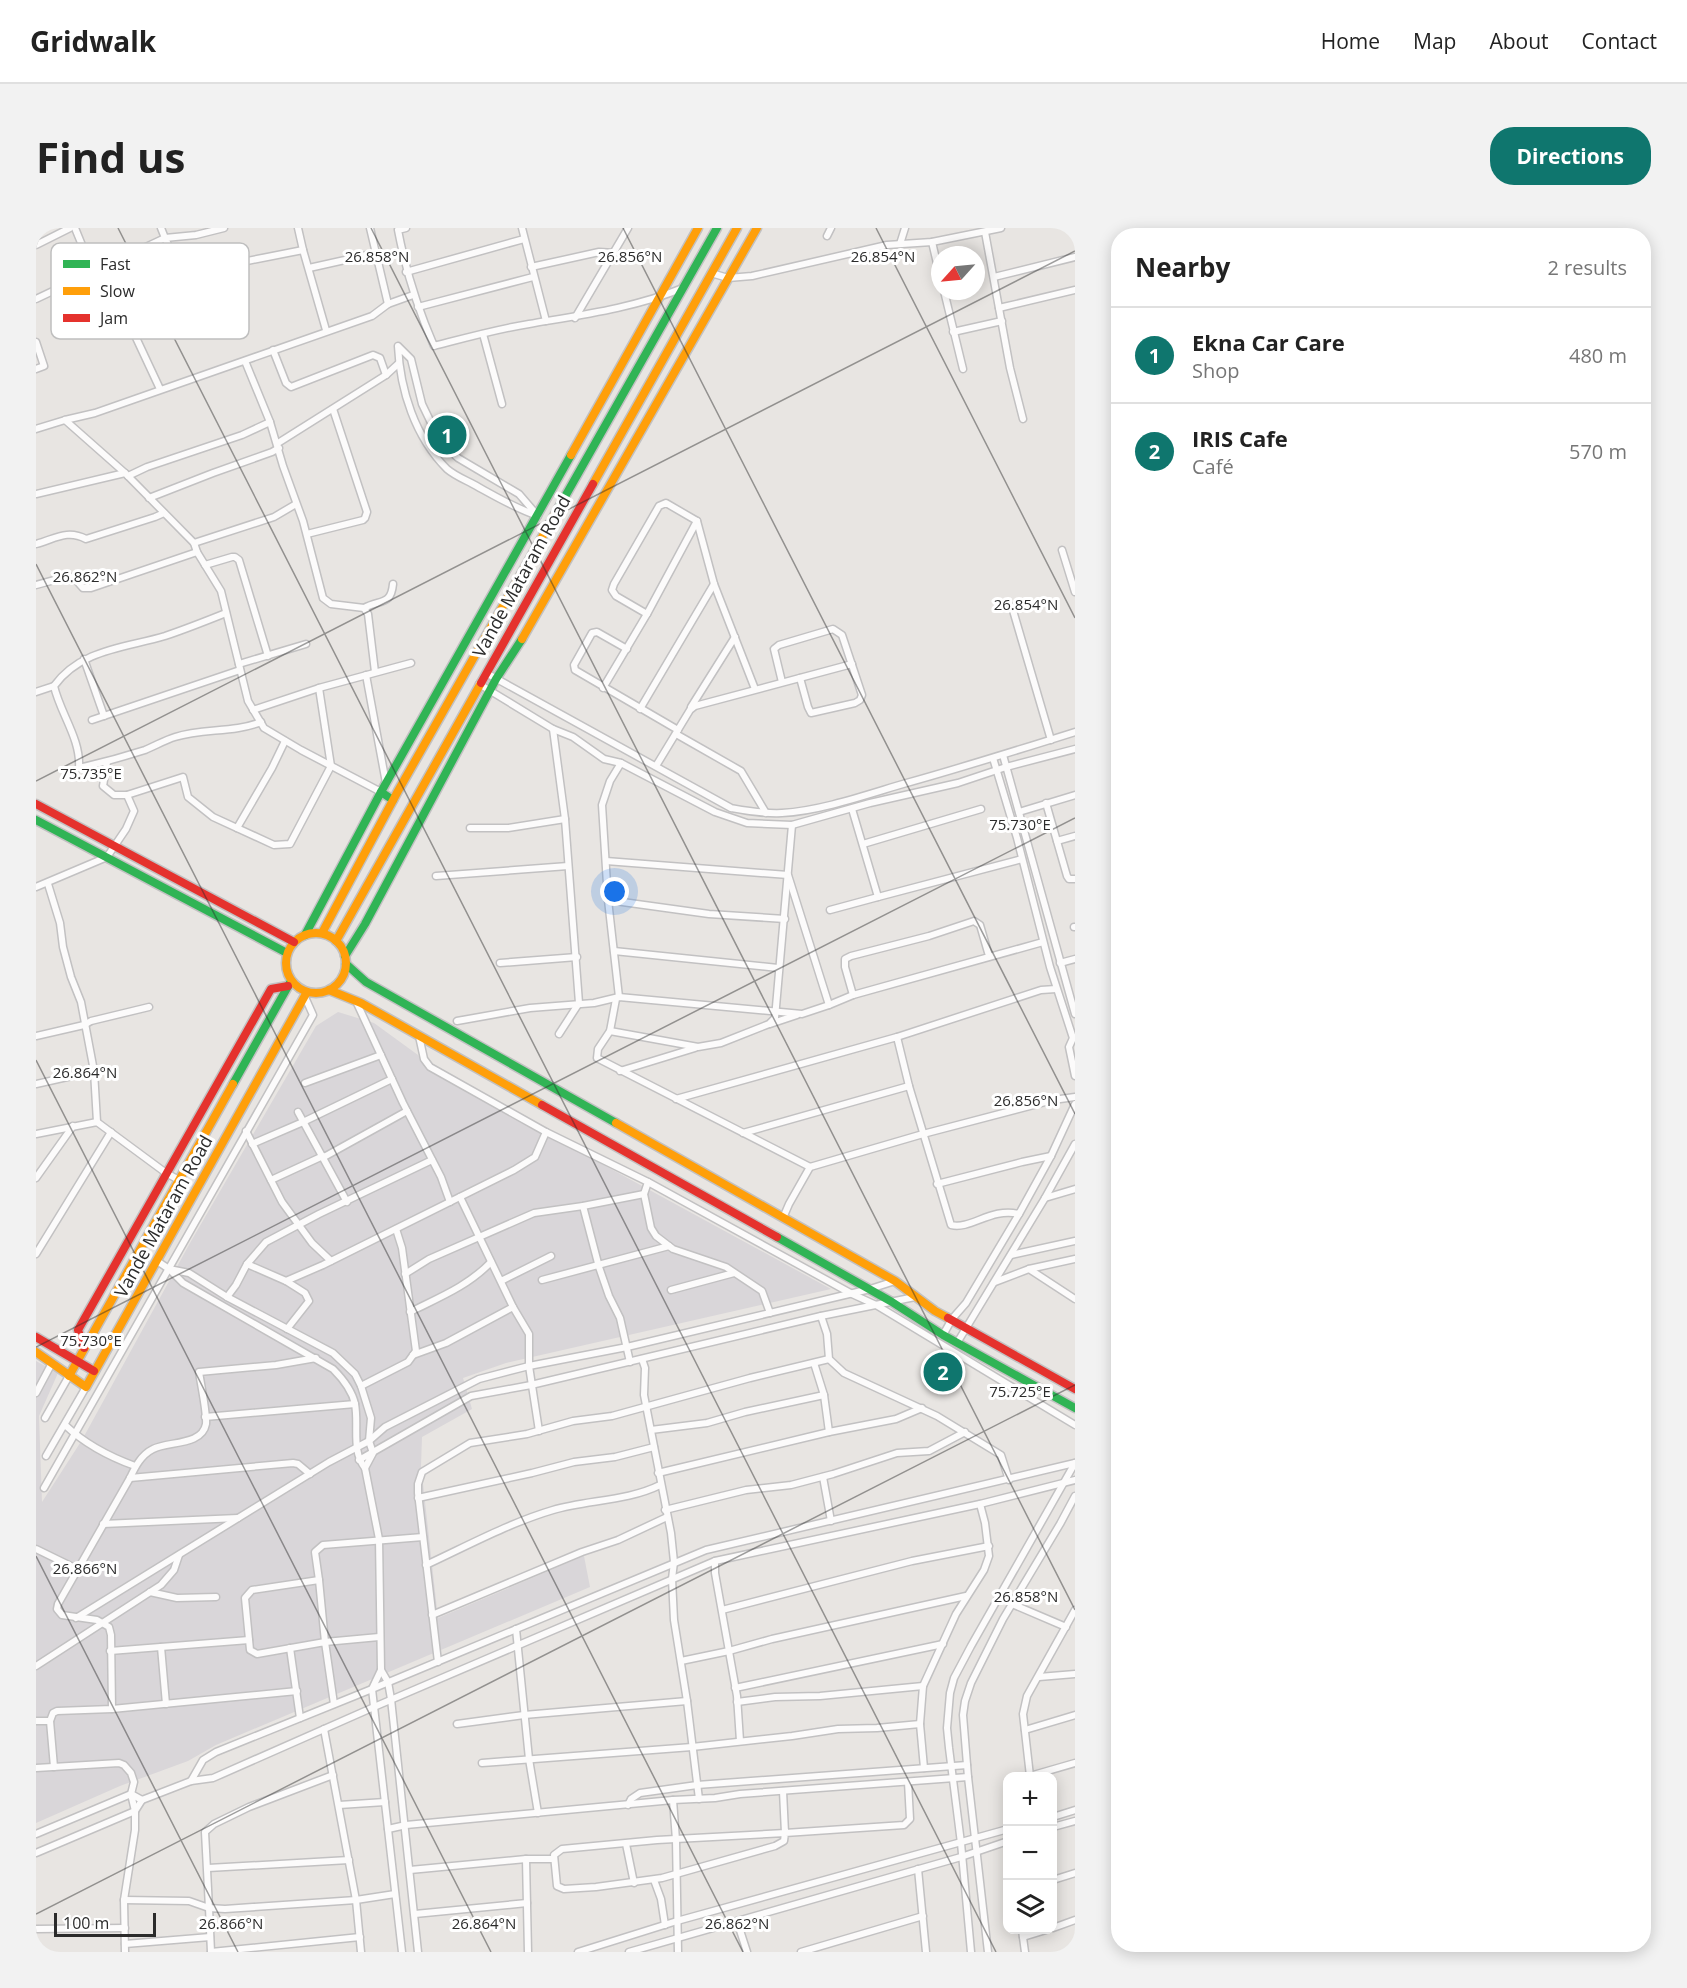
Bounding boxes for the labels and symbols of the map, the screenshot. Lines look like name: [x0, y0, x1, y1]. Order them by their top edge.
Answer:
legend: [51, 243, 249, 339]
text: 26.858°N: [345, 246, 409, 266]
text: 26.856°N: [598, 246, 662, 266]
text: 26.854°N: [851, 246, 915, 266]
north arrow: [931, 246, 985, 300]
text: Fast: [100, 253, 131, 275]
text: Slow: [100, 280, 135, 302]
text: Jam: [98, 307, 128, 329]
pin: 1: [428, 412, 466, 458]
street label: Vande Mataram Road: [466, 491, 576, 661]
text: 26.862°N: [53, 566, 117, 586]
text: 26.854°N: [994, 594, 1058, 614]
text: 75.735°E: [60, 763, 122, 783]
text: 75.730°E: [989, 814, 1051, 834]
your location: [600, 877, 629, 906]
text: 26.864°N: [53, 1062, 117, 1082]
text: 26.856°N: [994, 1090, 1058, 1110]
street label: Vande Mataram Road: [108, 1131, 218, 1301]
text: 75.730°E: [60, 1330, 122, 1350]
pin: 2: [924, 1350, 962, 1394]
text: 75.725°E: [989, 1381, 1051, 1401]
text: 26.866°N: [53, 1558, 117, 1578]
text: 26.858°N: [994, 1586, 1058, 1606]
scale bar: [54, 1910, 156, 1938]
text: 26.866°N: [199, 1913, 263, 1933]
text: 26.864°N: [452, 1913, 516, 1933]
text: 26.862°N: [705, 1913, 769, 1933]

